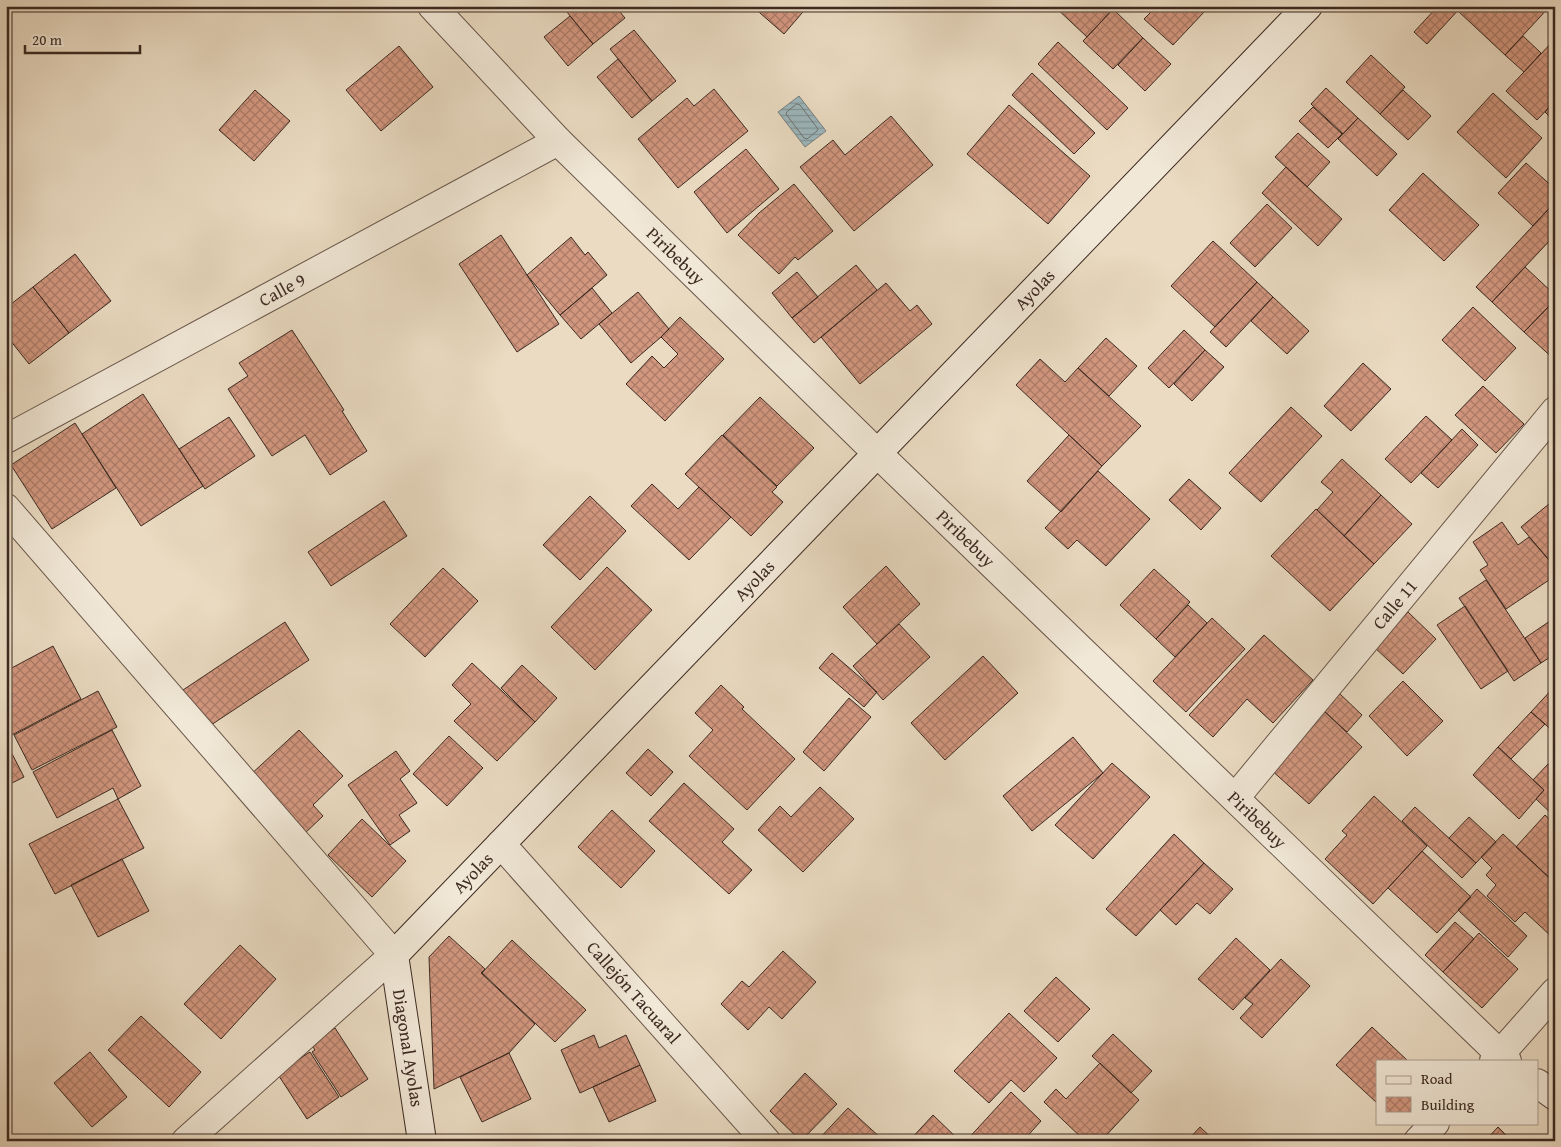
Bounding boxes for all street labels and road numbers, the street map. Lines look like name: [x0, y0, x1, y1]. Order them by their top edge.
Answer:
street label: Piribebuy: [640, 220, 711, 291]
street label: Ayolas: [1008, 262, 1061, 316]
street label: Calle 9: [254, 266, 310, 313]
street label: Piribebuy: [930, 503, 1002, 573]
street label: Ayolas: [728, 553, 781, 607]
street label: Calle 11: [1366, 573, 1424, 635]
street label: Piribebuy: [1222, 784, 1293, 854]
street label: Ayolas: [446, 846, 499, 899]
street label: Callejón Tacuaral: [581, 935, 687, 1050]
street label: Diagonal Ayolas: [386, 987, 431, 1109]

